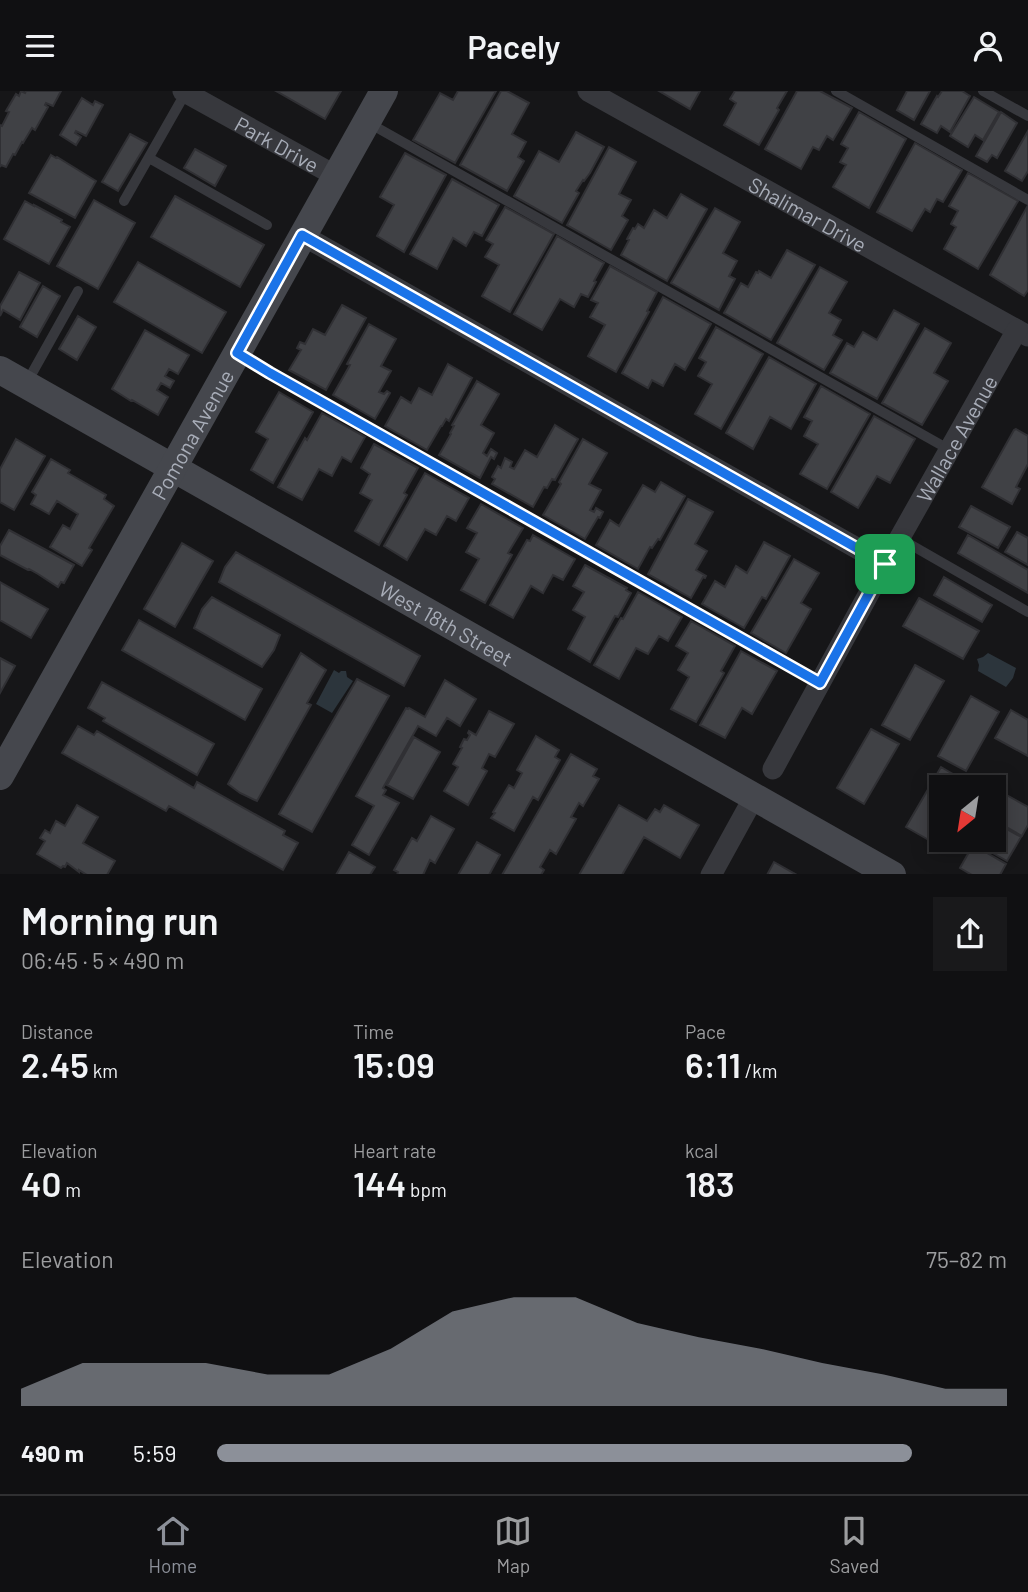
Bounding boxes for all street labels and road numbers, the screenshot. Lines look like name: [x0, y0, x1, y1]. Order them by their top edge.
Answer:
street label: Park Drive: [231, 110, 324, 177]
street label: Shalimar Drive: [745, 171, 872, 256]
street label: Pomona Avenue: [145, 365, 238, 504]
street label: Wallace Avenue: [910, 370, 1002, 506]
street label: West 18th Street: [375, 575, 518, 670]

